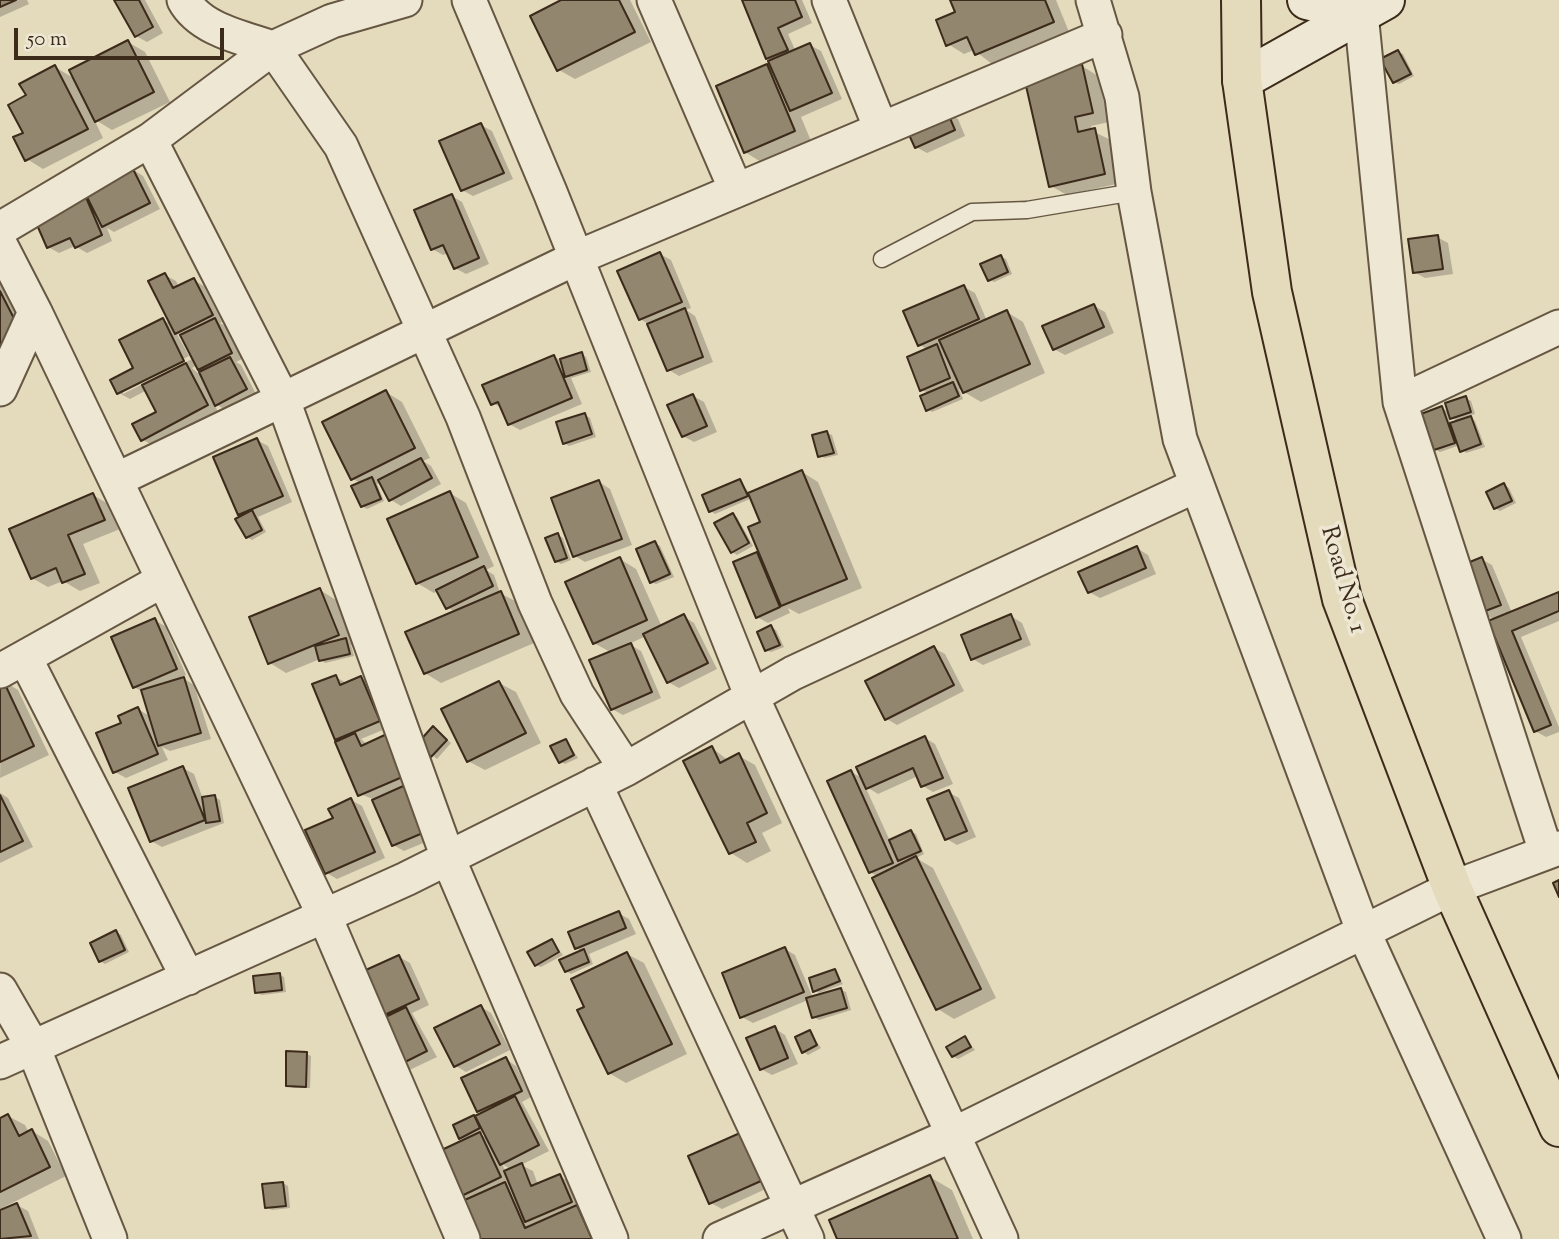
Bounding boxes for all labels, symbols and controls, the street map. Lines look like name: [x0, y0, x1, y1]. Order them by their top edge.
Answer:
scale bar: [18, 14, 228, 58]
text: 50 m: [27, 25, 67, 55]
street label: Road No. 1: [1312, 523, 1370, 637]

